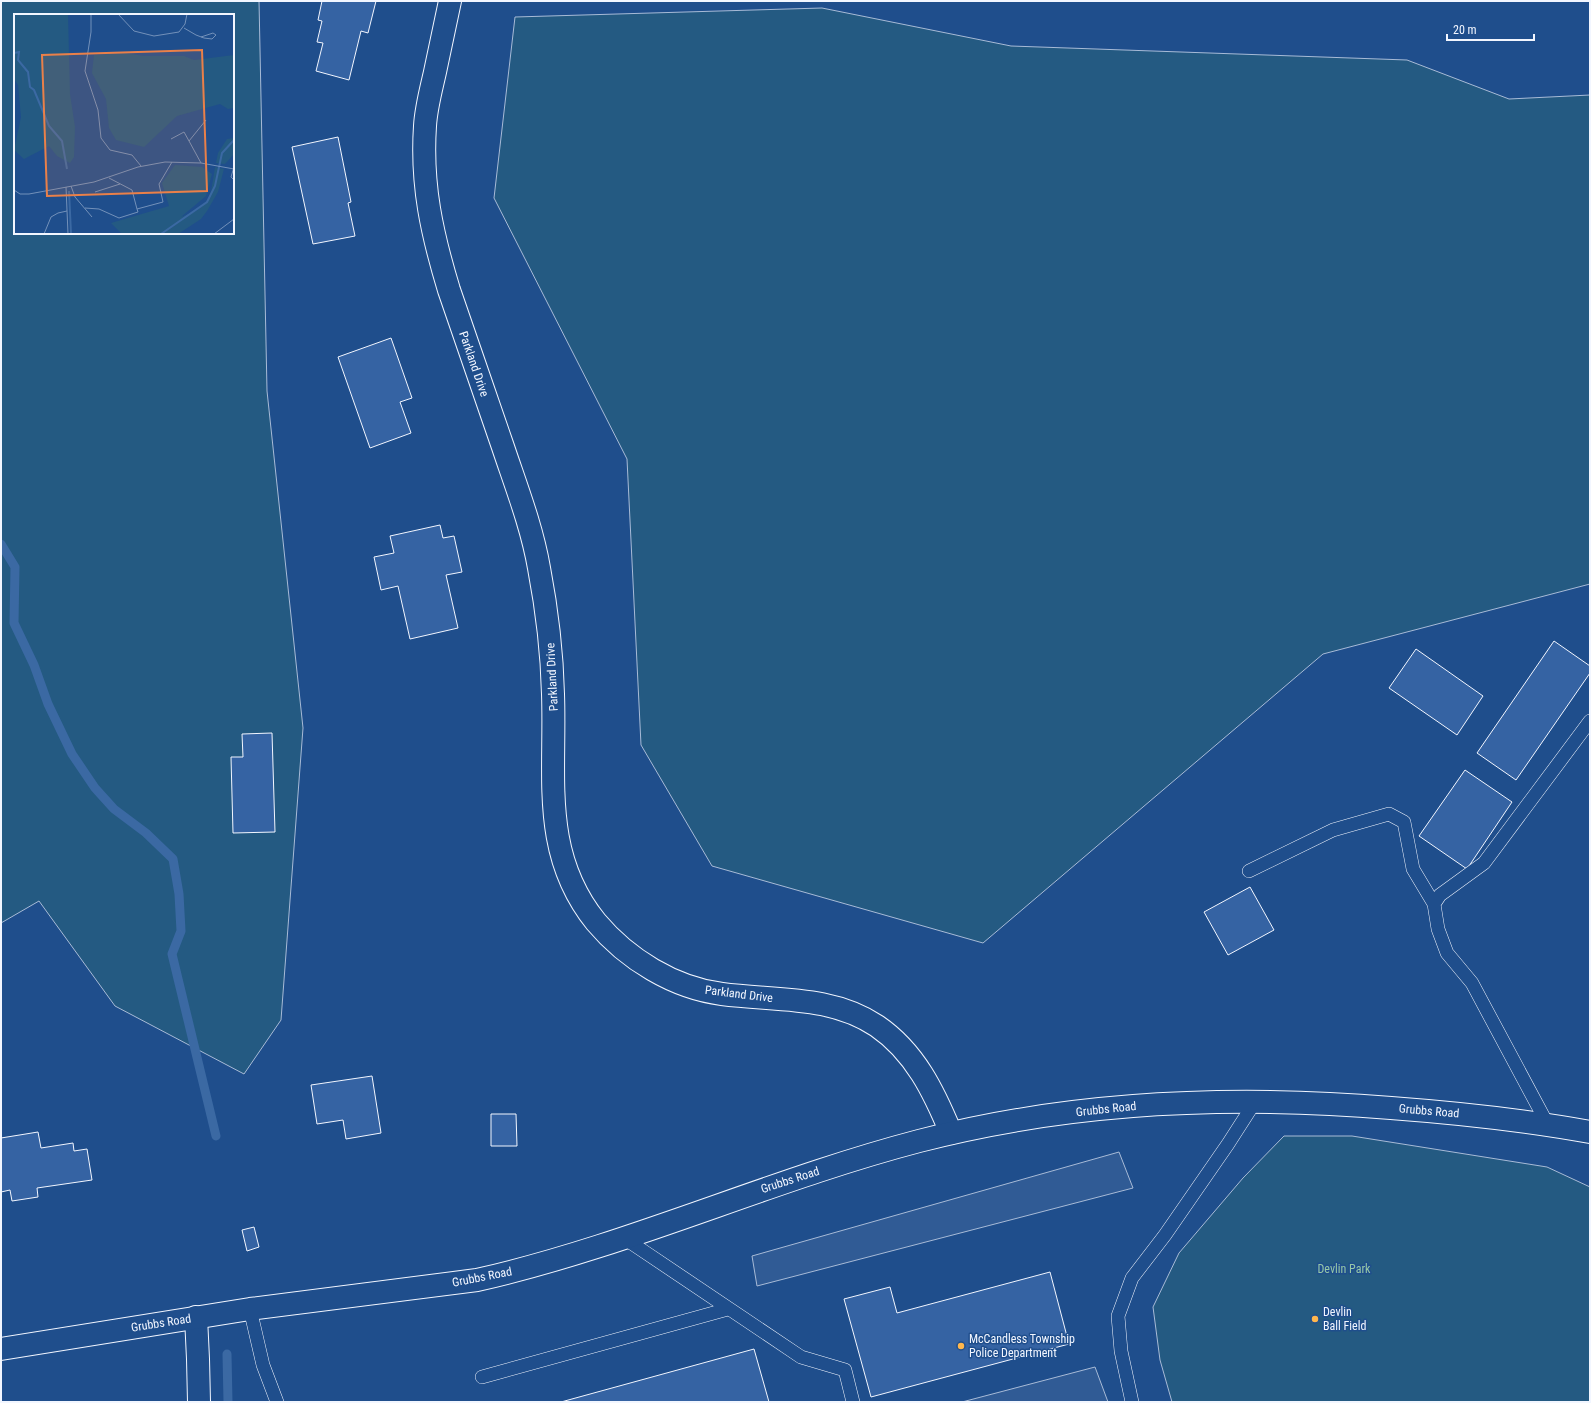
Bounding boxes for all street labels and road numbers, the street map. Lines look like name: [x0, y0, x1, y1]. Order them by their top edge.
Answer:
street label: Parkland Drive: [456, 329, 492, 399]
street label: Parkland Drive: [543, 642, 561, 712]
street label: Parkland Drive: [704, 983, 774, 1005]
street label: Grubbs Road: [1075, 1099, 1137, 1119]
street label: Grubbs Road: [1398, 1101, 1460, 1121]
street label: Grubbs Road: [759, 1164, 821, 1196]
street label: Grubbs Road: [451, 1264, 513, 1290]
street label: Grubbs Road: [130, 1311, 192, 1335]

